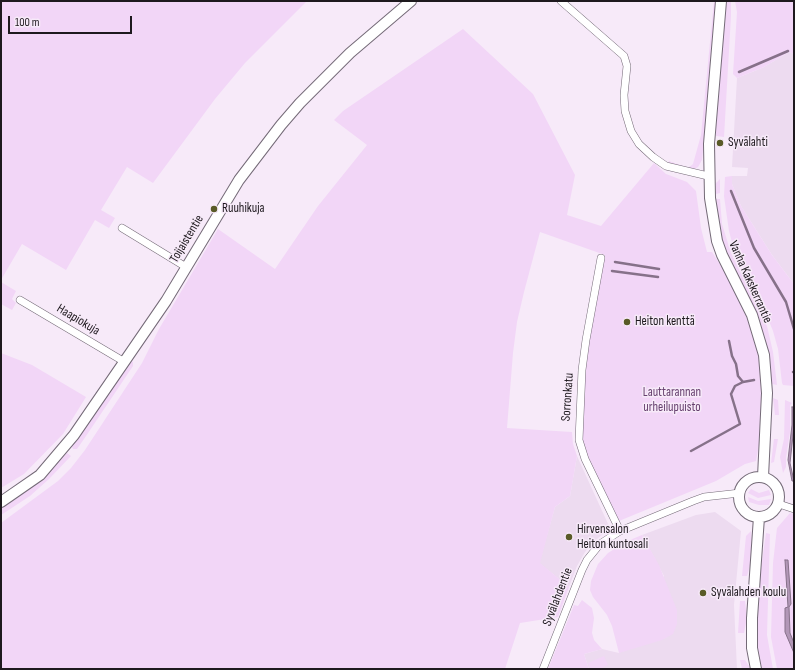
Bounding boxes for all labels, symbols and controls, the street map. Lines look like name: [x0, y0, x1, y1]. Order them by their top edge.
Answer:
scale bar: [10, 8, 134, 34]
text: 100 m: [15, 15, 40, 30]
place label: Syvälahti: [728, 135, 768, 151]
marker: Syvälahti: [715, 138, 725, 148]
place label: Ruuhikuja: [222, 201, 265, 217]
marker: Ruuhikuja: [209, 204, 219, 214]
street label: Toijaistentie: [167, 212, 207, 266]
street label: Vanha Kakskerrantie: [725, 238, 775, 326]
street label: Haapiokuja: [54, 301, 102, 339]
place label: Heiton kenttä: [635, 314, 695, 330]
marker: Heiton kenttä: [622, 317, 632, 327]
street label: Sorronkatu: [559, 372, 577, 422]
park label: Lauttarannan urheilupuisto: [643, 385, 701, 416]
place label: Hirvensalon Heiton kuntosali: [577, 522, 648, 553]
marker: Hirvensalon Heiton kuntosali: [564, 532, 574, 542]
street label: Syvälahdentie: [540, 566, 576, 628]
place label: Syvälahden koulu: [711, 585, 786, 601]
marker: Syvälahden koulu: [698, 588, 708, 598]

